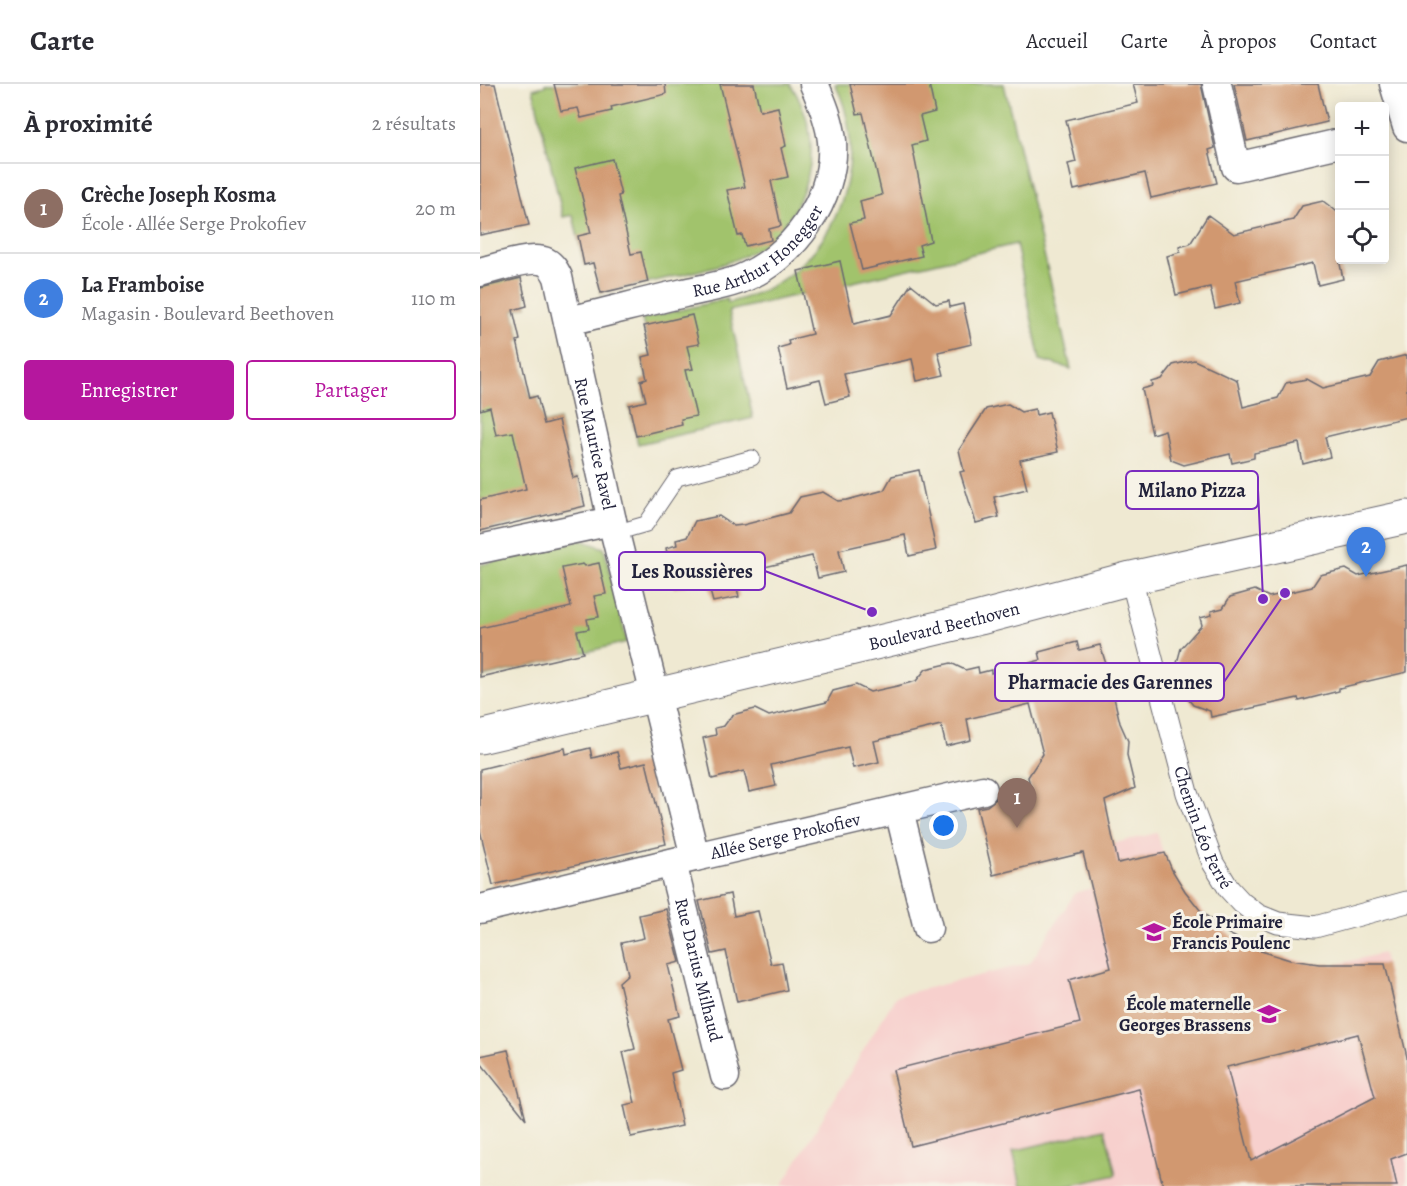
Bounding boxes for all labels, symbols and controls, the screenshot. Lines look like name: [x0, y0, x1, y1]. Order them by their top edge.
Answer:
text: Carte: [30, 22, 95, 60]
text: Accueil: [1026, 27, 1088, 55]
text: Carte: [1121, 27, 1168, 55]
text: À propos: [1201, 27, 1277, 55]
text: Contact: [1310, 27, 1377, 55]
map controls: [1335, 102, 1389, 264]
button: +: [1335, 102, 1389, 156]
text: À proximité: [24, 106, 153, 141]
text: 2 résultats: [372, 110, 456, 137]
button: −: [1335, 156, 1389, 210]
text: Crèche Joseph Kosma: [81, 180, 276, 210]
text: 1: [40, 195, 47, 222]
text: 20 m: [415, 195, 456, 222]
street label: Rue Arthur Honegger: [690, 201, 828, 303]
text: École · Allée Serge Prokofiev: [81, 210, 306, 237]
button: locate: [1335, 210, 1389, 264]
text: La Framboise: [81, 270, 204, 300]
text: 2: [39, 285, 48, 312]
text: 110 m: [411, 285, 456, 312]
text: Magasin · Boulevard Beethoven: [81, 300, 334, 327]
button: Enregistrer: [24, 360, 234, 420]
button: Partager: [246, 360, 456, 420]
street label: Rue Maurice Ravel: [569, 375, 621, 513]
callout: Milano Pizza: [1126, 471, 1258, 509]
text: Milano Pizza: [1138, 477, 1246, 504]
pin: 2: [1346, 528, 1386, 577]
callout: Les Roussières: [619, 552, 765, 590]
text: Les Roussières: [631, 558, 753, 585]
street label: Boulevard Beethoven: [866, 596, 1022, 656]
callout: Pharmacie des Garennes: [995, 663, 1224, 701]
text: Pharmacie des Garennes: [1007, 669, 1213, 696]
street label: Chemin Léo Ferré: [1168, 763, 1238, 893]
pin: 1: [998, 778, 1036, 828]
street label: Allée Serge Prokofiev: [707, 807, 864, 865]
your location: [929, 811, 958, 840]
street label: Rue Darius Milhaud: [669, 895, 728, 1045]
place label: École Primaire Francis Poulenc: [1172, 910, 1291, 955]
school or university icon: École Primaire Francis Poulenc: [1141, 919, 1167, 945]
place label: École maternelle Georges Brassens: [1119, 992, 1251, 1037]
school or university icon: École maternelle Georges Brassens: [1256, 1001, 1282, 1027]

